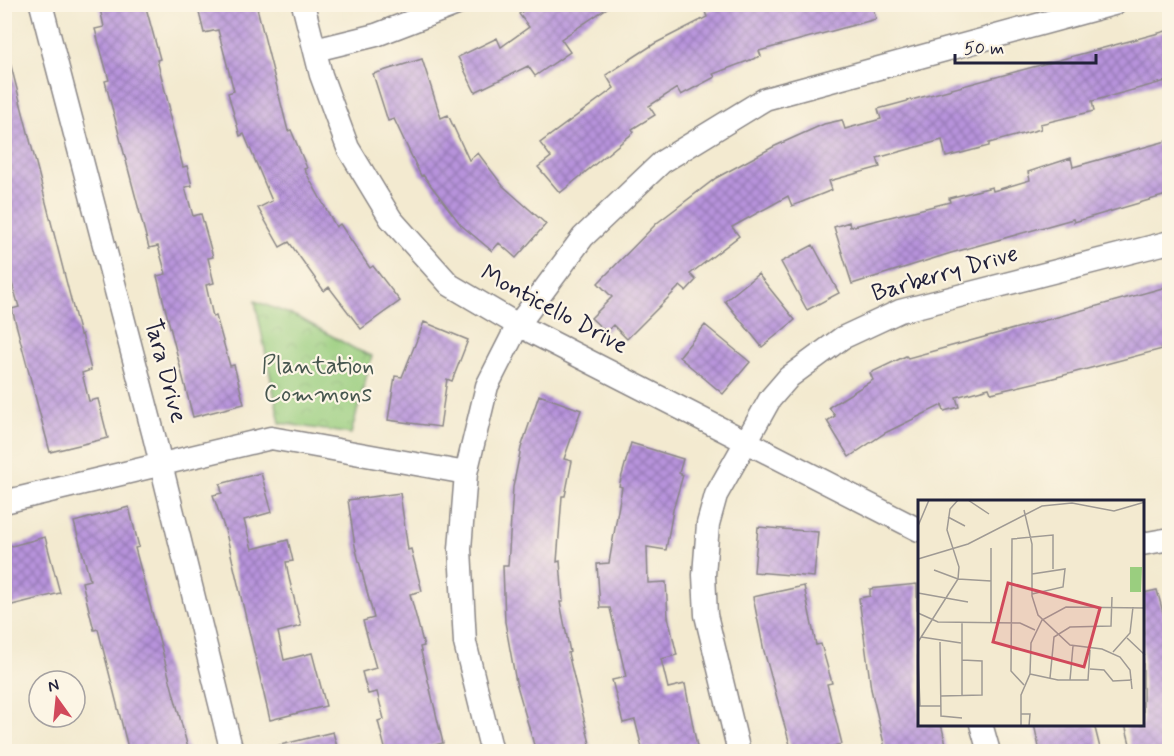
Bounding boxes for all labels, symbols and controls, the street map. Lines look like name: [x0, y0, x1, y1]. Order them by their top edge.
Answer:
scale bar: [955, 27, 1096, 65]
text: 50 m: [964, 37, 1004, 61]
street label: Barberry Drive: [868, 238, 1022, 310]
street label: Monticello Drive: [475, 258, 633, 362]
street label: Tara Drive: [136, 316, 194, 426]
park label: Plantation Commons: [262, 351, 374, 410]
inset map: [918, 500, 1144, 726]
north arrow: [27, 669, 87, 729]
text: N: [46, 674, 61, 697]

